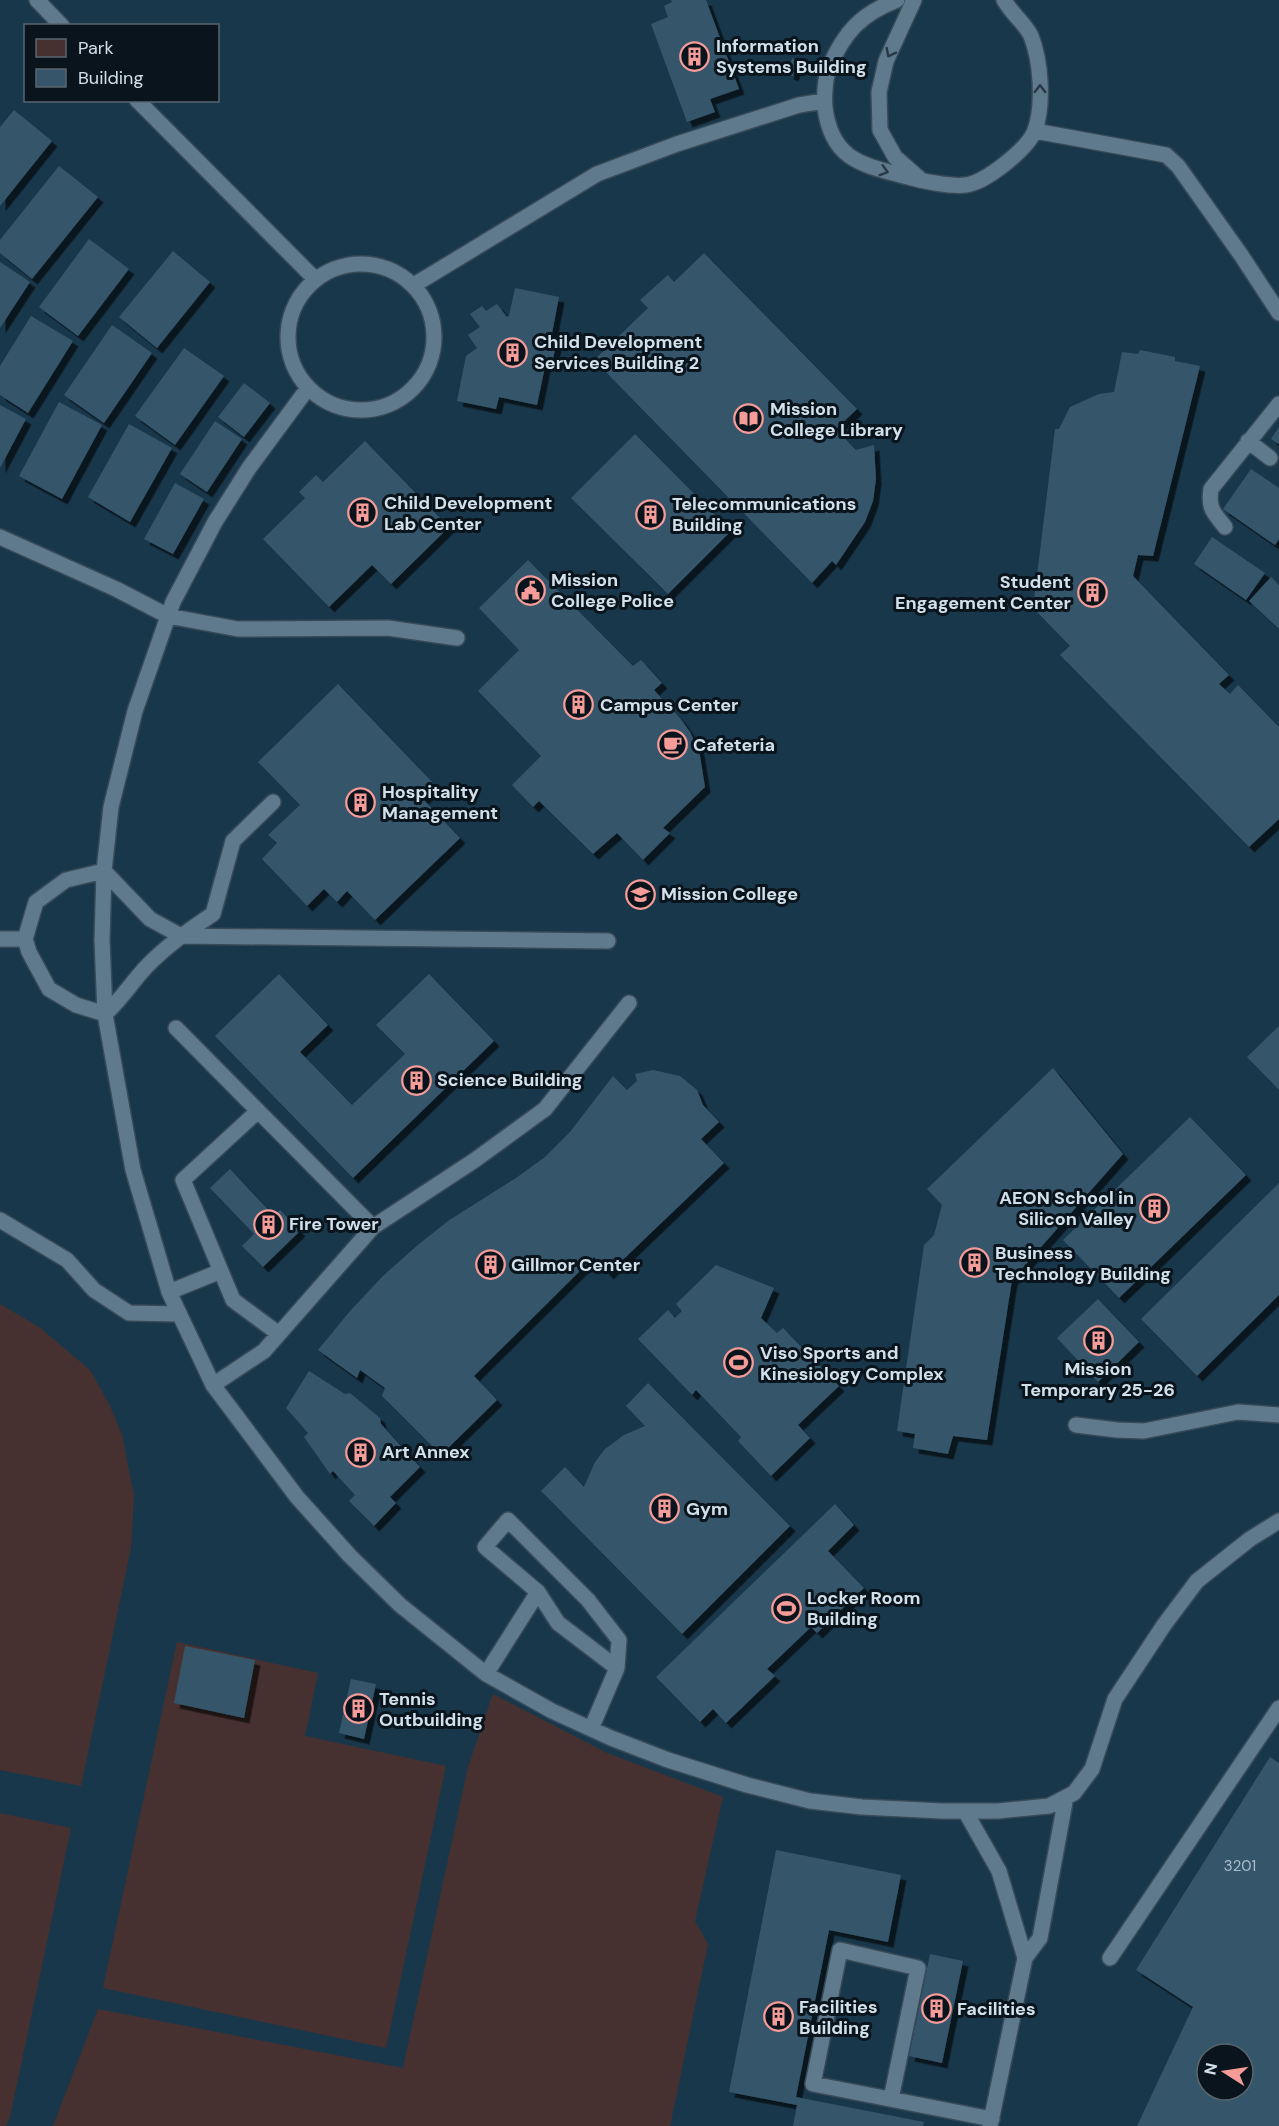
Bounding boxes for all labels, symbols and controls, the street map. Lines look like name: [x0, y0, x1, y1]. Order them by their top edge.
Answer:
legend: [24, 24, 219, 102]
place label: Information Systems Building: [716, 34, 867, 79]
text: Park: [78, 36, 114, 60]
building icon: Information Systems Building: [679, 40, 711, 72]
one-way arrow: [886, 47, 897, 57]
text: Building: [78, 66, 143, 90]
one-way arrow: [1034, 84, 1046, 93]
one-way arrow: [879, 163, 889, 176]
place label: Child Development Services Building 2: [534, 330, 702, 375]
building icon: Child Development Services Building 2: [497, 336, 529, 368]
place label: Mission College Library: [770, 397, 903, 442]
library icon: Mission College Library: [733, 403, 765, 435]
place label: Child Development Lab Center: [384, 491, 552, 536]
place label: Telecommunications Building: [672, 492, 856, 537]
building icon: Child Development Lab Center: [347, 497, 379, 529]
building icon: Telecommunications Building: [635, 498, 667, 530]
place label: Mission College Police: [551, 568, 674, 613]
place label: Student Engagement Center: [895, 570, 1071, 615]
public building icon: Mission College Police: [514, 574, 546, 606]
building icon: Student Engagement Center: [1076, 576, 1108, 608]
building icon: Campus Center: [563, 689, 595, 721]
place label: Campus Center: [600, 693, 738, 717]
cafe icon: Cafeteria: [656, 729, 688, 761]
place label: Cafeteria: [693, 733, 775, 757]
place label: Hospitality Management: [382, 780, 498, 825]
building icon: Hospitality Management: [345, 786, 377, 818]
school or university icon: Mission College: [624, 878, 656, 910]
place label: Mission College: [661, 882, 798, 906]
building icon: Science Building: [400, 1064, 432, 1096]
place label: Science Building: [437, 1068, 583, 1092]
place label: AEON School in Silicon Valley: [999, 1186, 1134, 1231]
building icon: AEON School in Silicon Valley: [1139, 1192, 1171, 1224]
building icon: Fire Tower: [252, 1208, 284, 1240]
place label: Fire Tower: [289, 1212, 379, 1236]
place label: Business Technology Building: [995, 1241, 1171, 1286]
building icon: Business Technology Building: [958, 1247, 990, 1279]
building icon: Gillmor Center: [474, 1249, 506, 1281]
place label: Gillmor Center: [511, 1253, 640, 1277]
building icon: Mission Temporary 25-26: [1082, 1324, 1114, 1356]
place label: Viso Sports and Kinesiology Complex: [760, 1341, 943, 1386]
sports icon: Viso Sports and Kinesiology Complex: [723, 1347, 755, 1379]
place label: Mission Temporary 25-26: [1021, 1357, 1175, 1402]
building icon: Art Annex: [345, 1436, 377, 1468]
place label: Art Annex: [382, 1440, 470, 1464]
building icon: Gym: [649, 1493, 681, 1525]
place label: Gym: [686, 1497, 728, 1521]
place label: Locker Room Building: [807, 1586, 920, 1631]
sports icon: Locker Room Building: [770, 1592, 802, 1624]
place label: Tennis Outbuilding: [379, 1687, 483, 1732]
building icon: Tennis Outbuilding: [342, 1693, 374, 1725]
house number: 3201: [1224, 1856, 1256, 1876]
building icon: Facilities: [920, 1993, 952, 2025]
place label: Facilities Building: [799, 1995, 878, 2040]
place label: Facilities: [957, 1997, 1036, 2021]
building icon: Facilities Building: [762, 2001, 794, 2033]
north arrow: [1195, 2042, 1255, 2102]
text: N: [1199, 2061, 1222, 2077]

